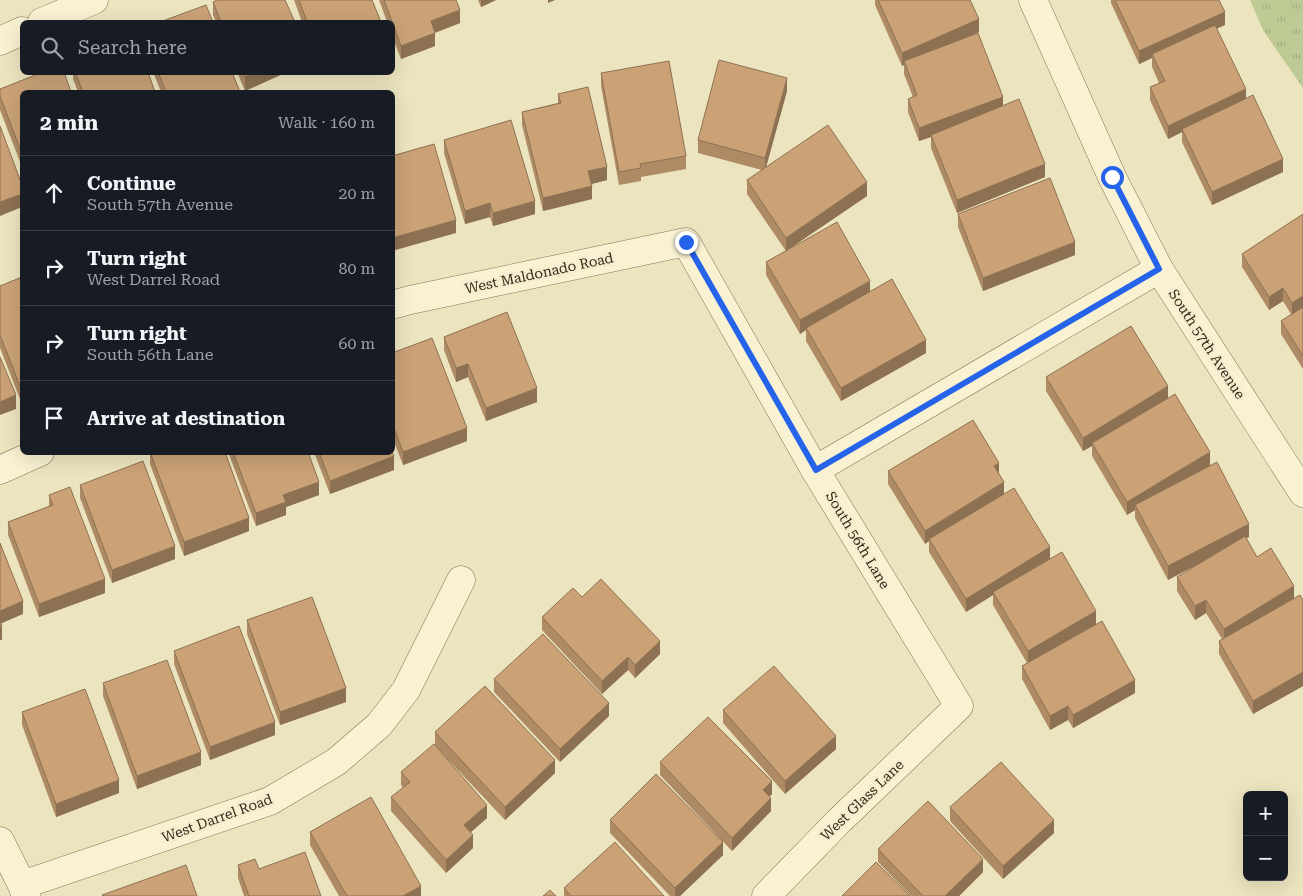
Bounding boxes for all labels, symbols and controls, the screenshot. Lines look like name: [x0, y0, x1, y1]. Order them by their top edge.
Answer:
search box: [20, 20, 395, 75]
icon: search: [38, 34, 66, 62]
text: Search here: [78, 36, 187, 59]
text: 2 min: [40, 111, 98, 135]
text: Walk · 160 m: [278, 113, 375, 132]
route start: [1101, 166, 1124, 189]
text: Continue: [87, 172, 176, 195]
icon: ahead: [40, 179, 68, 207]
text: 20 m: [338, 184, 375, 203]
text: South 57th Avenue: [87, 195, 233, 214]
route end: [675, 231, 698, 254]
text: Turn right: [87, 247, 187, 270]
street label: West Maldonado Road: [463, 249, 615, 297]
icon: right: [40, 254, 68, 282]
text: 80 m: [338, 259, 375, 278]
text: West Darrel Road: [87, 270, 220, 289]
street label: South 57th Avenue: [1166, 286, 1249, 402]
text: Turn right: [87, 322, 187, 345]
icon: right: [40, 329, 68, 357]
text: 60 m: [338, 334, 375, 353]
text: South 56th Lane: [87, 345, 213, 364]
icon: arrive: [40, 404, 68, 432]
text: Arrive at destination: [87, 407, 285, 430]
street label: South 56th Lane: [823, 488, 894, 592]
street label: West Glass Lane: [817, 756, 907, 844]
street label: West Darrel Road: [160, 791, 274, 845]
map controls: [1243, 791, 1288, 881]
button: +: [1243, 791, 1288, 836]
button: −: [1243, 836, 1288, 881]

